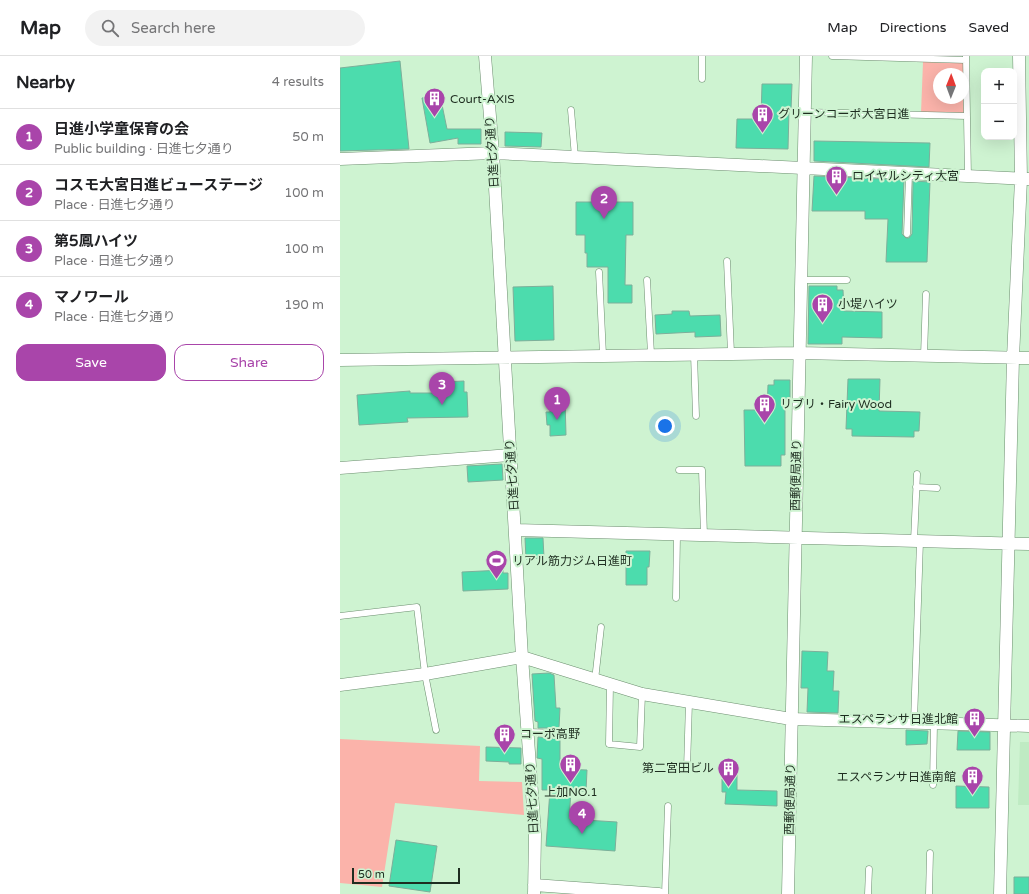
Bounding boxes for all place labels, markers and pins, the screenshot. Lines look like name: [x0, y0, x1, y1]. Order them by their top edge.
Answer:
building icon: Court-AXIS: [422, 86, 448, 119]
place label: Court-AXIS: [450, 92, 515, 106]
building icon: グリーンコーポ大宮日進: [749, 101, 775, 134]
place label: グリーンコーポ大宮日進: [778, 107, 909, 121]
building icon: ロイヤルシティ大宮: [823, 163, 849, 196]
place label: ロイヤルシティ大宮: [852, 169, 959, 183]
pin: 2: [591, 186, 617, 219]
building icon: 小堤ハイツ: [809, 291, 835, 324]
place label: 小堤ハイツ: [838, 297, 898, 311]
pin: 3: [429, 372, 455, 405]
pin: 1: [544, 387, 570, 420]
building icon: リブリ・Fairy Wood: [752, 391, 778, 424]
place label: リブリ・Fairy Wood: [780, 397, 892, 411]
sports icon: リアル筋力ジム日進町: [484, 548, 510, 581]
place label: リアル筋力ジム日進町: [512, 554, 632, 568]
building icon: エスペランサ日進北館: [961, 706, 987, 739]
place label: エスペランサ日進北館: [839, 712, 958, 726]
building icon: コーポ高野: [491, 721, 517, 754]
place label: コーポ高野: [520, 727, 580, 741]
building icon: 上加NO.1: [558, 752, 584, 785]
building icon: 第二宮田ビル: [716, 755, 742, 788]
place label: 第二宮田ビル: [642, 761, 714, 775]
building icon: エスペランサ日進南館: [959, 764, 985, 797]
place label: エスペランサ日進南館: [837, 770, 956, 784]
place label: 上加NO.1: [544, 785, 598, 799]
pin: 4: [569, 801, 595, 834]

